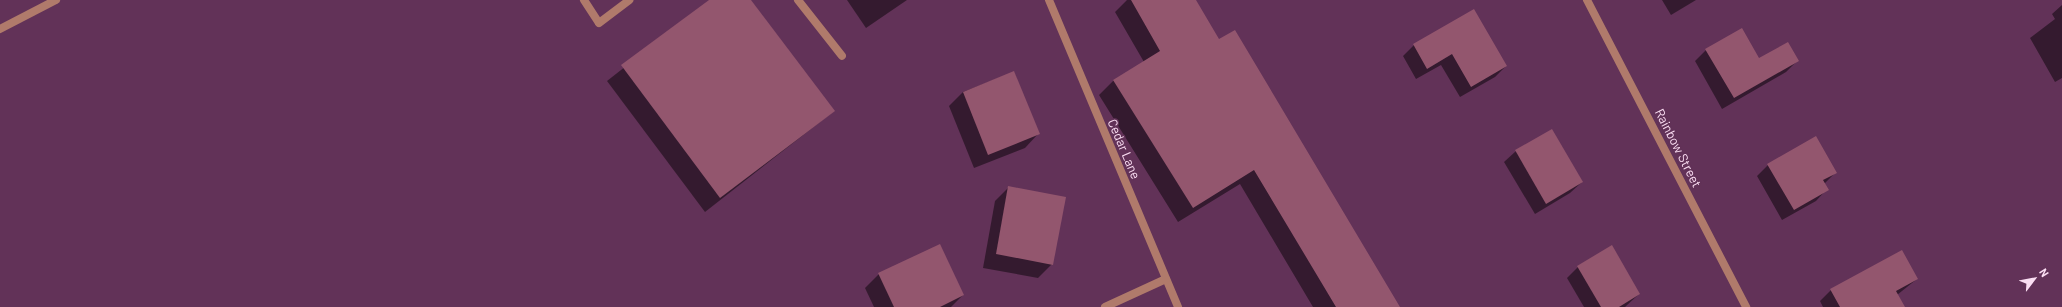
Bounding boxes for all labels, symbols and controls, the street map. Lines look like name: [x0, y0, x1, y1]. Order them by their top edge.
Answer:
street label: Rainbow Street: [1651, 106, 1705, 190]
street label: Cedar Lane: [1104, 117, 1144, 181]
north arrow: [2014, 259, 2054, 299]
text: N: [2037, 266, 2052, 279]

